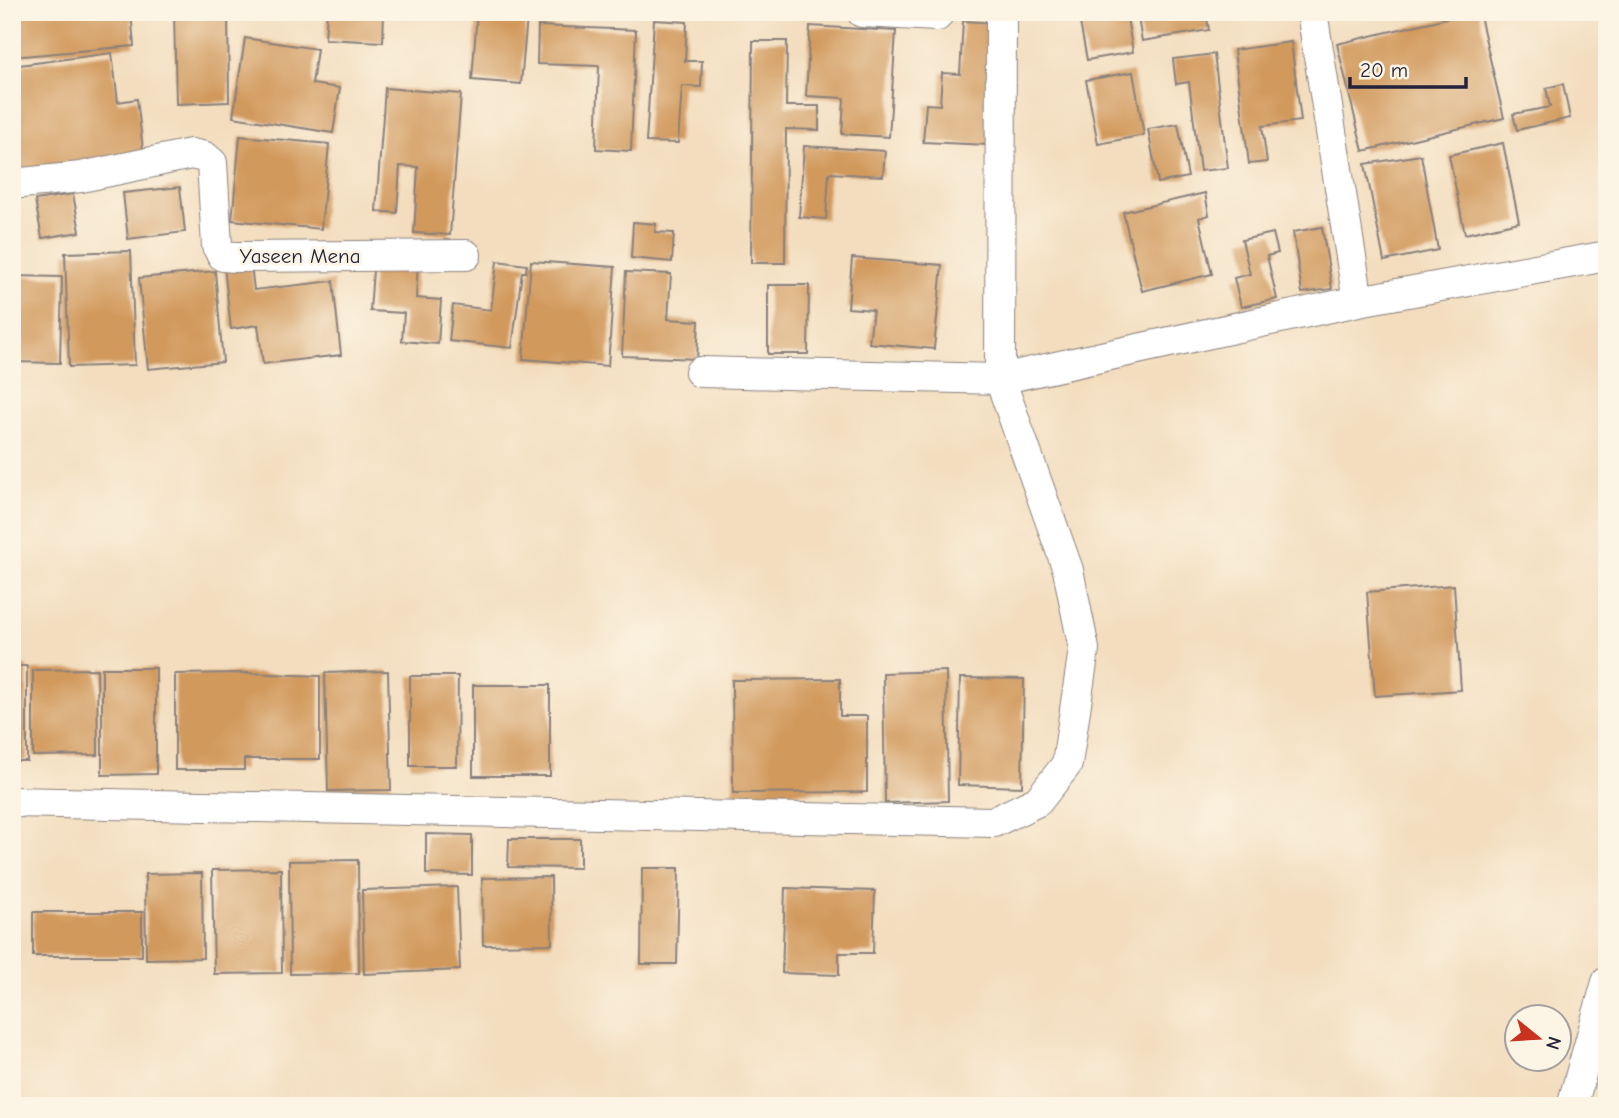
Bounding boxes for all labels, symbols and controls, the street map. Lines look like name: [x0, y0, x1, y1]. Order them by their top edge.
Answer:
scale bar: [1350, 46, 1465, 90]
text: 20 m: [1360, 58, 1408, 82]
street label: Yaseen Mena: [240, 244, 360, 268]
north arrow: [1504, 1002, 1574, 1072]
text: N: [1541, 1034, 1566, 1052]

